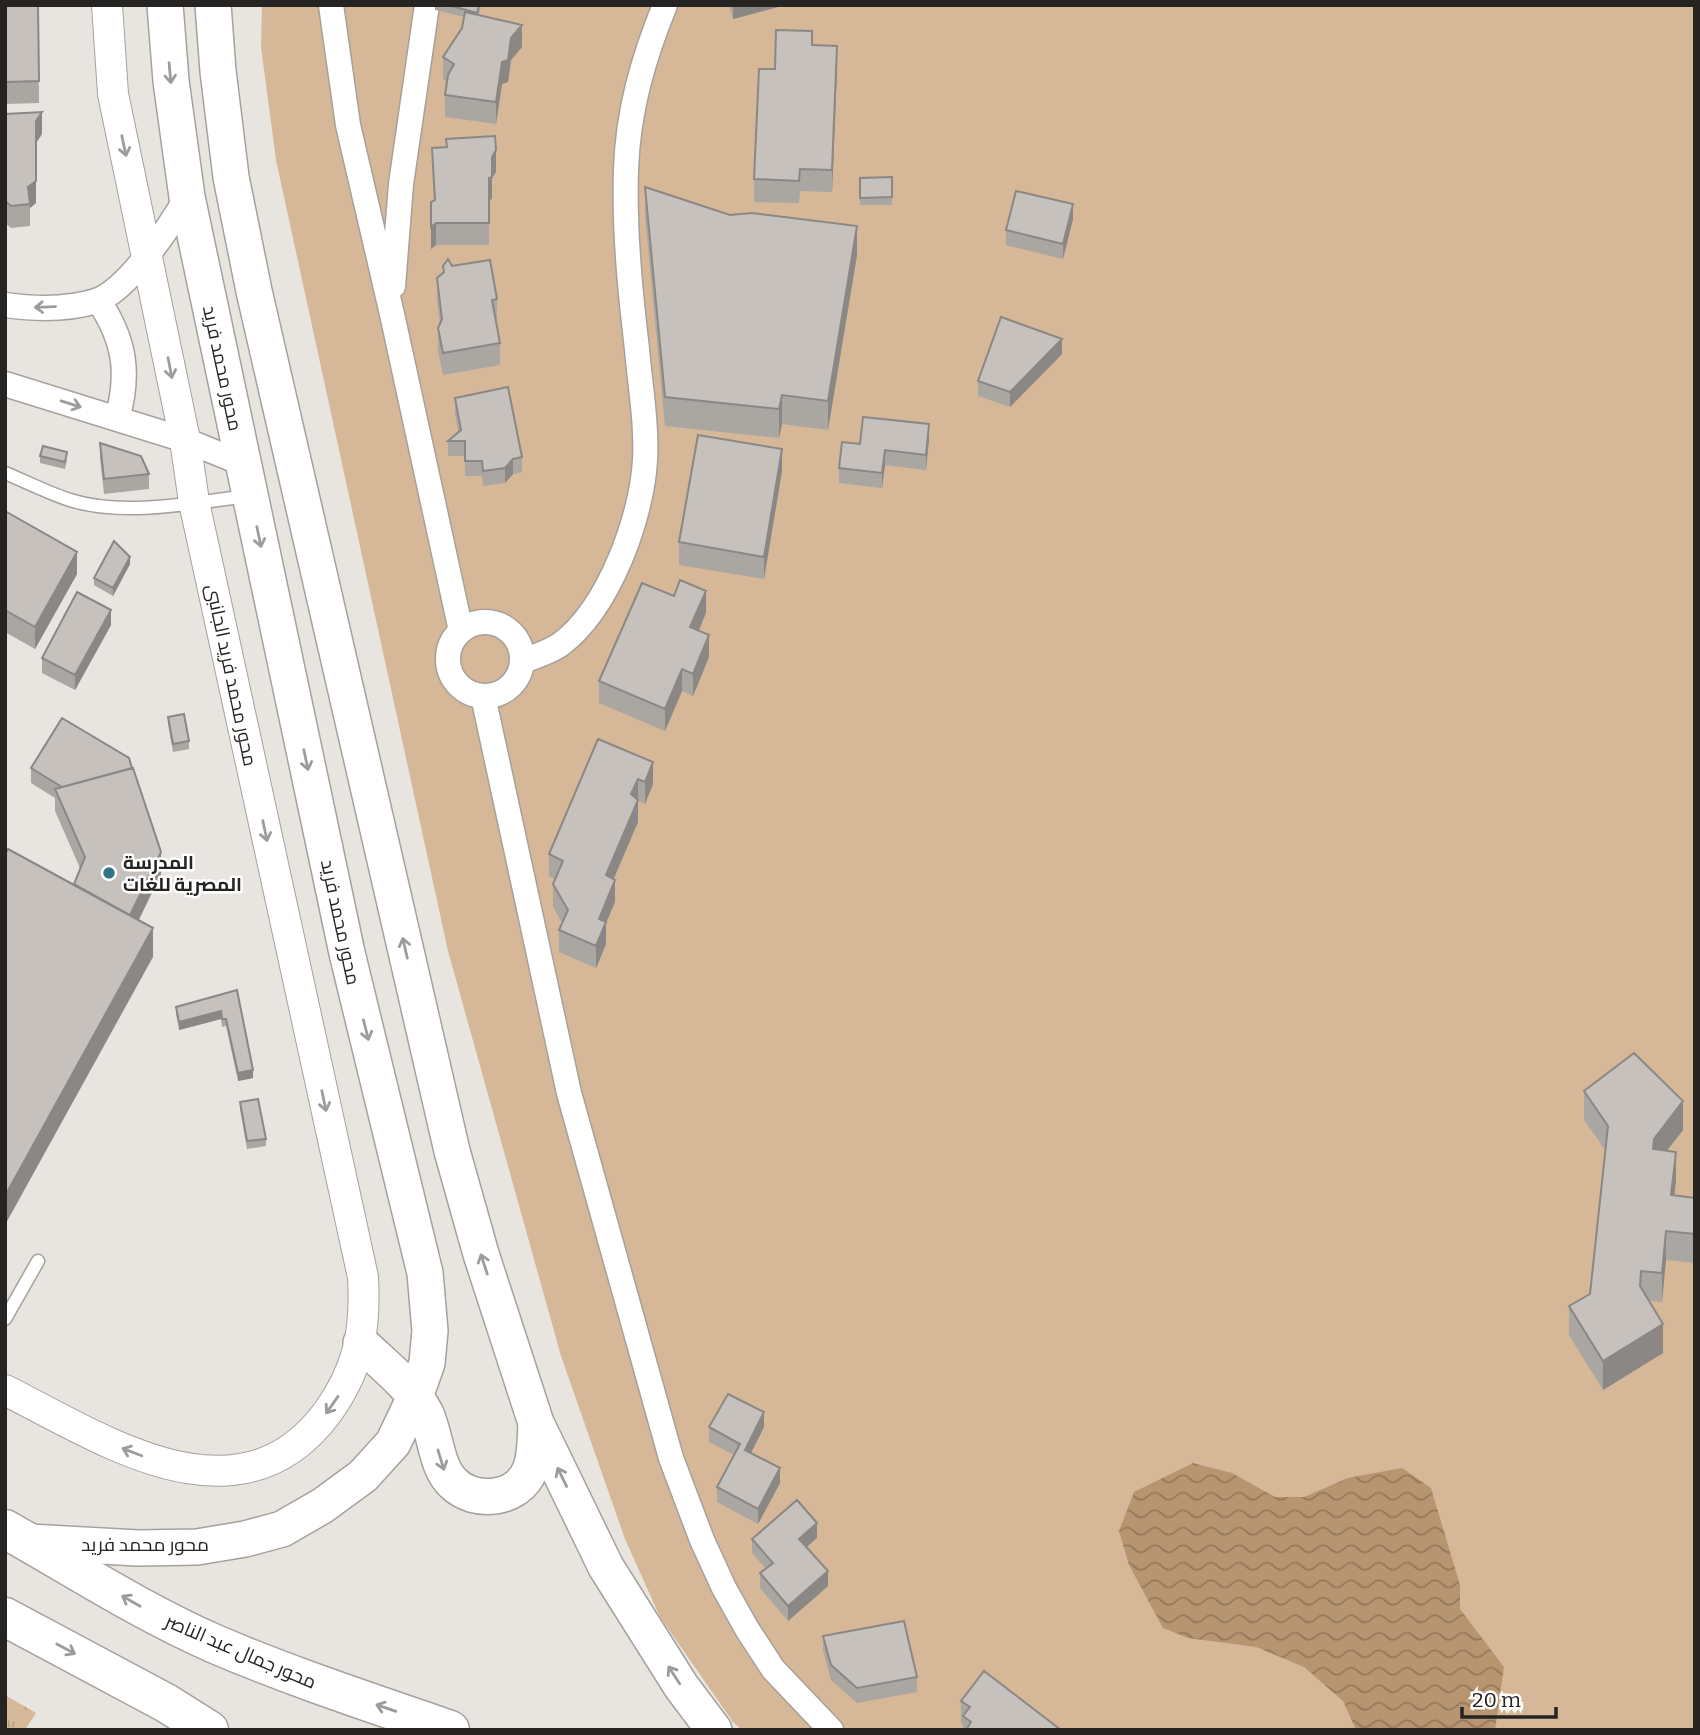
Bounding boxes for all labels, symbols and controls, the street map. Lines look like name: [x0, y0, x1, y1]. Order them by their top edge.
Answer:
one-way arrow: [164, 62, 177, 84]
one-way arrow: [117, 134, 131, 157]
one-way arrow: [34, 301, 57, 314]
street label: محور محمد فريد: [198, 303, 247, 433]
one-way arrow: [164, 356, 178, 379]
one-way arrow: [59, 398, 81, 411]
one-way arrow: [253, 525, 267, 548]
street label: محور محمد فريد الجانبى: [201, 582, 262, 768]
one-way arrow: [299, 748, 313, 771]
one-way arrow: [259, 819, 273, 842]
place label: المدرسة المصرية للغات: [123, 851, 242, 896]
street label: محور محمد فريد: [316, 857, 365, 987]
marker: المدرسة المصرية للغات: [101, 865, 117, 881]
one-way arrow: [397, 937, 411, 960]
one-way arrow: [360, 1018, 373, 1041]
one-way arrow: [318, 1089, 331, 1112]
one-way arrow: [476, 1253, 489, 1275]
one-way arrow: [325, 1395, 339, 1414]
one-way arrow: [122, 1445, 144, 1458]
one-way arrow: [436, 1448, 449, 1470]
one-way arrow: [555, 1467, 569, 1488]
street label: محور محمد فريد: [81, 1533, 209, 1556]
one-way arrow: [122, 1594, 142, 1608]
street label: محور جمال عبد الناصر: [161, 1609, 320, 1694]
one-way arrow: [55, 1643, 76, 1656]
one-way arrow: [666, 1666, 681, 1685]
scale bar: [1462, 1676, 1556, 1720]
text: 20 m: [1472, 1687, 1521, 1713]
one-way arrow: [375, 1701, 397, 1713]

